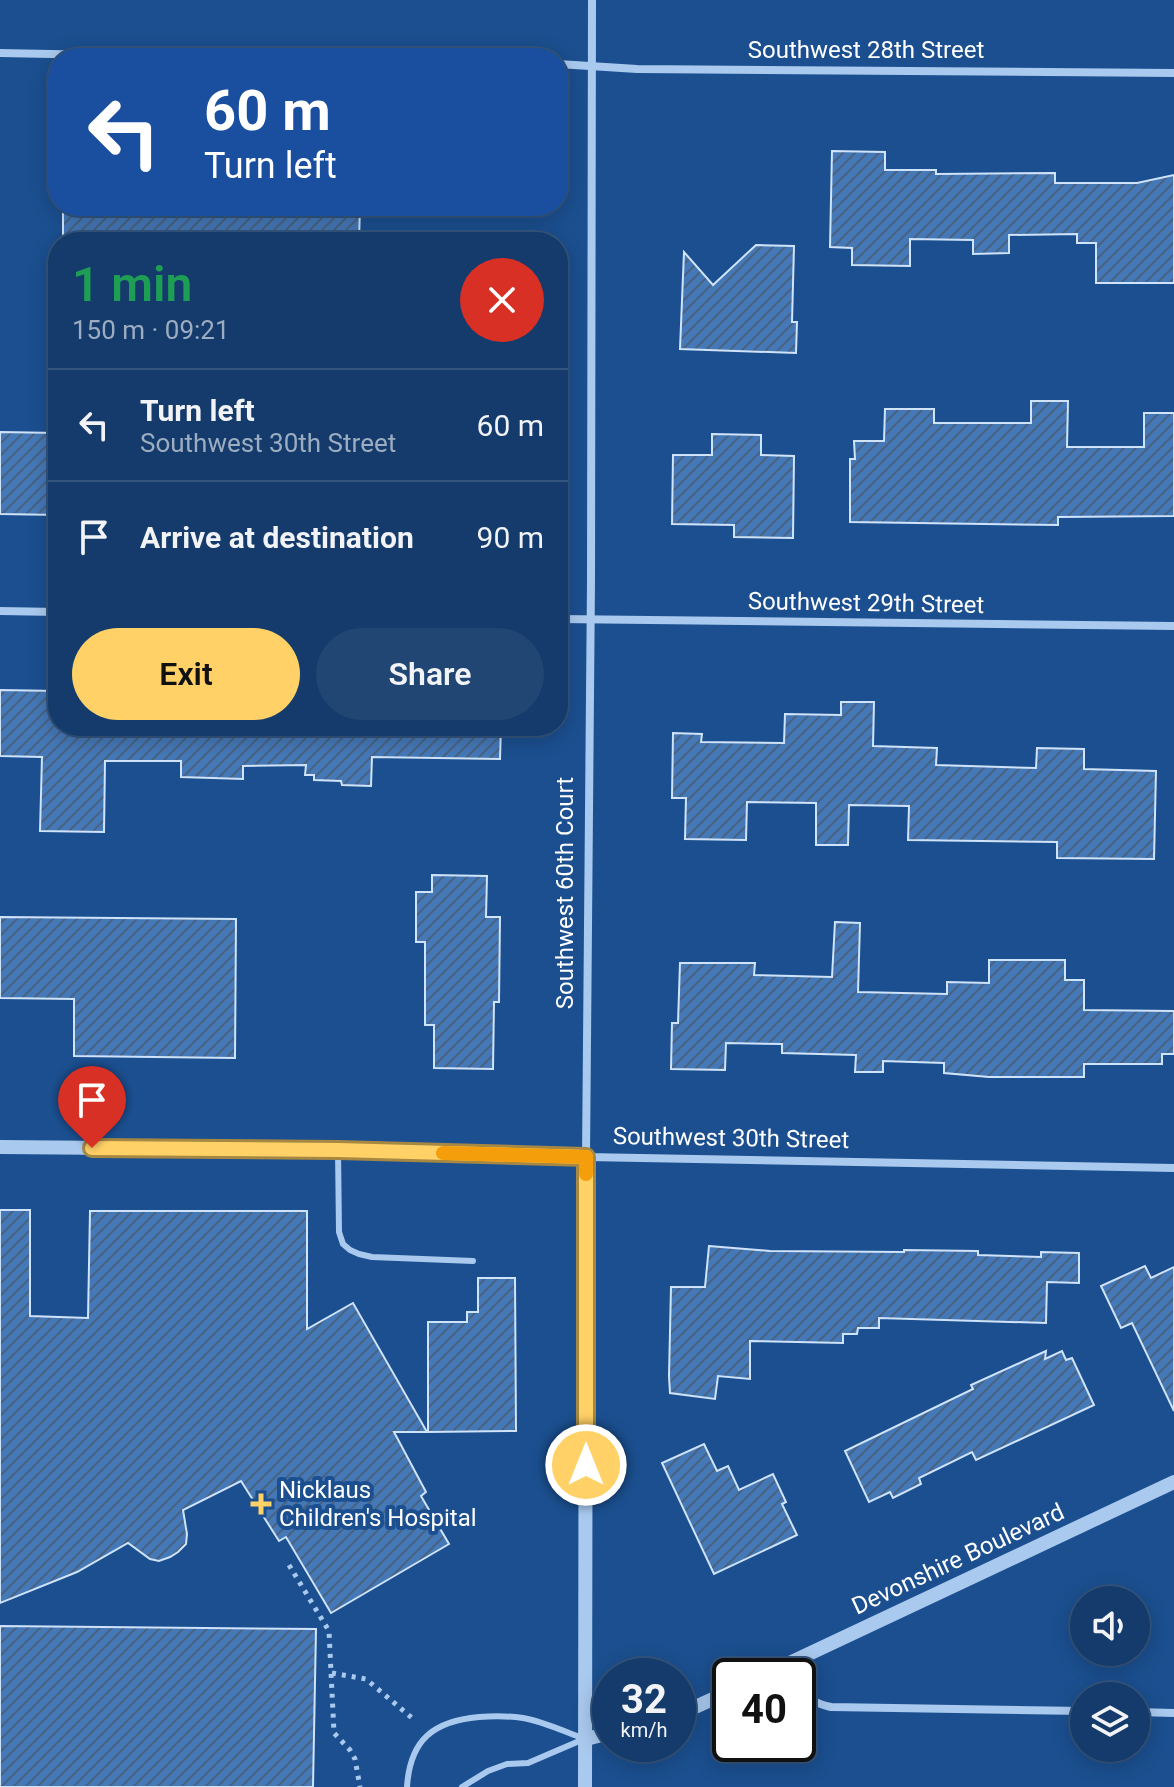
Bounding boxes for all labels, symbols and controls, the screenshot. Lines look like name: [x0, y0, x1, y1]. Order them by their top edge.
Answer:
street label: Southwest 28th Street: [748, 36, 984, 64]
text: 60 m: [204, 78, 331, 144]
icon: left: [72, 80, 176, 184]
text: Turn left: [204, 145, 337, 187]
text: 1 min: [72, 256, 192, 313]
button: close: [460, 258, 544, 342]
text: 150 m · 09:21: [72, 315, 230, 345]
text: Turn left: [140, 393, 255, 428]
icon: left: [72, 403, 116, 447]
text: 60 m: [477, 408, 544, 443]
text: Southwest 30th Street: [140, 428, 396, 458]
icon: arrive: [72, 515, 116, 559]
text: Arrive at destination: [140, 520, 414, 555]
text: 90 m: [477, 520, 544, 555]
street label: Southwest 29th Street: [748, 587, 985, 619]
button: Exit: [72, 628, 300, 720]
button: Share: [316, 628, 544, 720]
street label: Southwest 60th Court: [551, 777, 579, 1009]
pin: [58, 1066, 126, 1148]
icon: arrive: [70, 1078, 114, 1122]
street label: Southwest 30th Street: [613, 1122, 850, 1154]
position arrow: [544, 1423, 628, 1507]
place label: Nicklaus Children's Hospital: [279, 1476, 477, 1532]
marker: Nicklaus Children's Hospital: [250, 1493, 272, 1515]
street label: Devonshire Boulevard: [847, 1498, 1069, 1620]
map controls: [1070, 1586, 1150, 1762]
button: sound: [1070, 1586, 1150, 1666]
speed limit sign: 40: [712, 1658, 816, 1762]
text: 32: [621, 1676, 667, 1723]
button: layers: [1070, 1682, 1150, 1762]
text: km/h: [621, 1718, 667, 1742]

